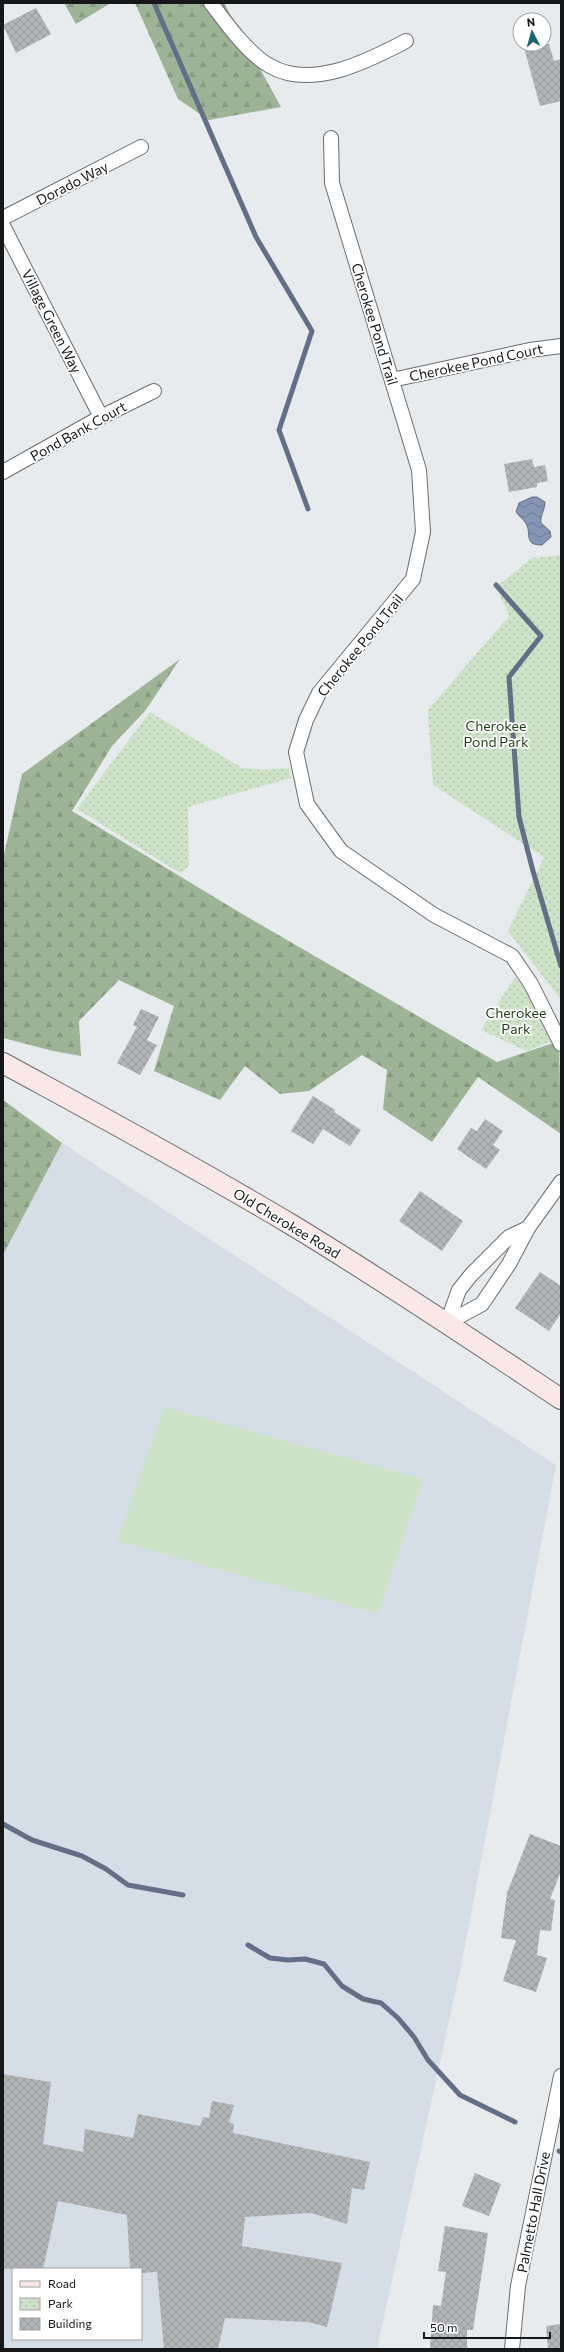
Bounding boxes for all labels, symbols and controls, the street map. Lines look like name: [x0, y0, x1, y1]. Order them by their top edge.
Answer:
north arrow: [512, 12, 552, 52]
text: N: [526, 15, 536, 28]
street label: Dorado Way: [33, 158, 111, 208]
street label: Cherokee Pond Trail: [348, 261, 402, 387]
street label: Village Green Way: [19, 266, 85, 376]
street label: Cherokee Pond Court: [408, 339, 545, 384]
street label: Pond Bank Court: [27, 397, 129, 464]
street label: Cherokee Pond Trail: [313, 590, 407, 700]
park label: Cherokee Pond Park: [464, 717, 529, 750]
park label: Cherokee Park: [486, 1004, 546, 1037]
street label: Old Cherokee Road: [230, 1184, 344, 1262]
street label: Palmetto Hall Drive: [513, 2150, 553, 2274]
legend: [12, 2268, 142, 2340]
text: Road: [48, 2276, 76, 2290]
text: Park: [48, 2296, 74, 2310]
scale bar: [424, 2314, 550, 2340]
text: Building: [48, 2316, 92, 2330]
text: 50 m: [430, 2320, 458, 2334]

